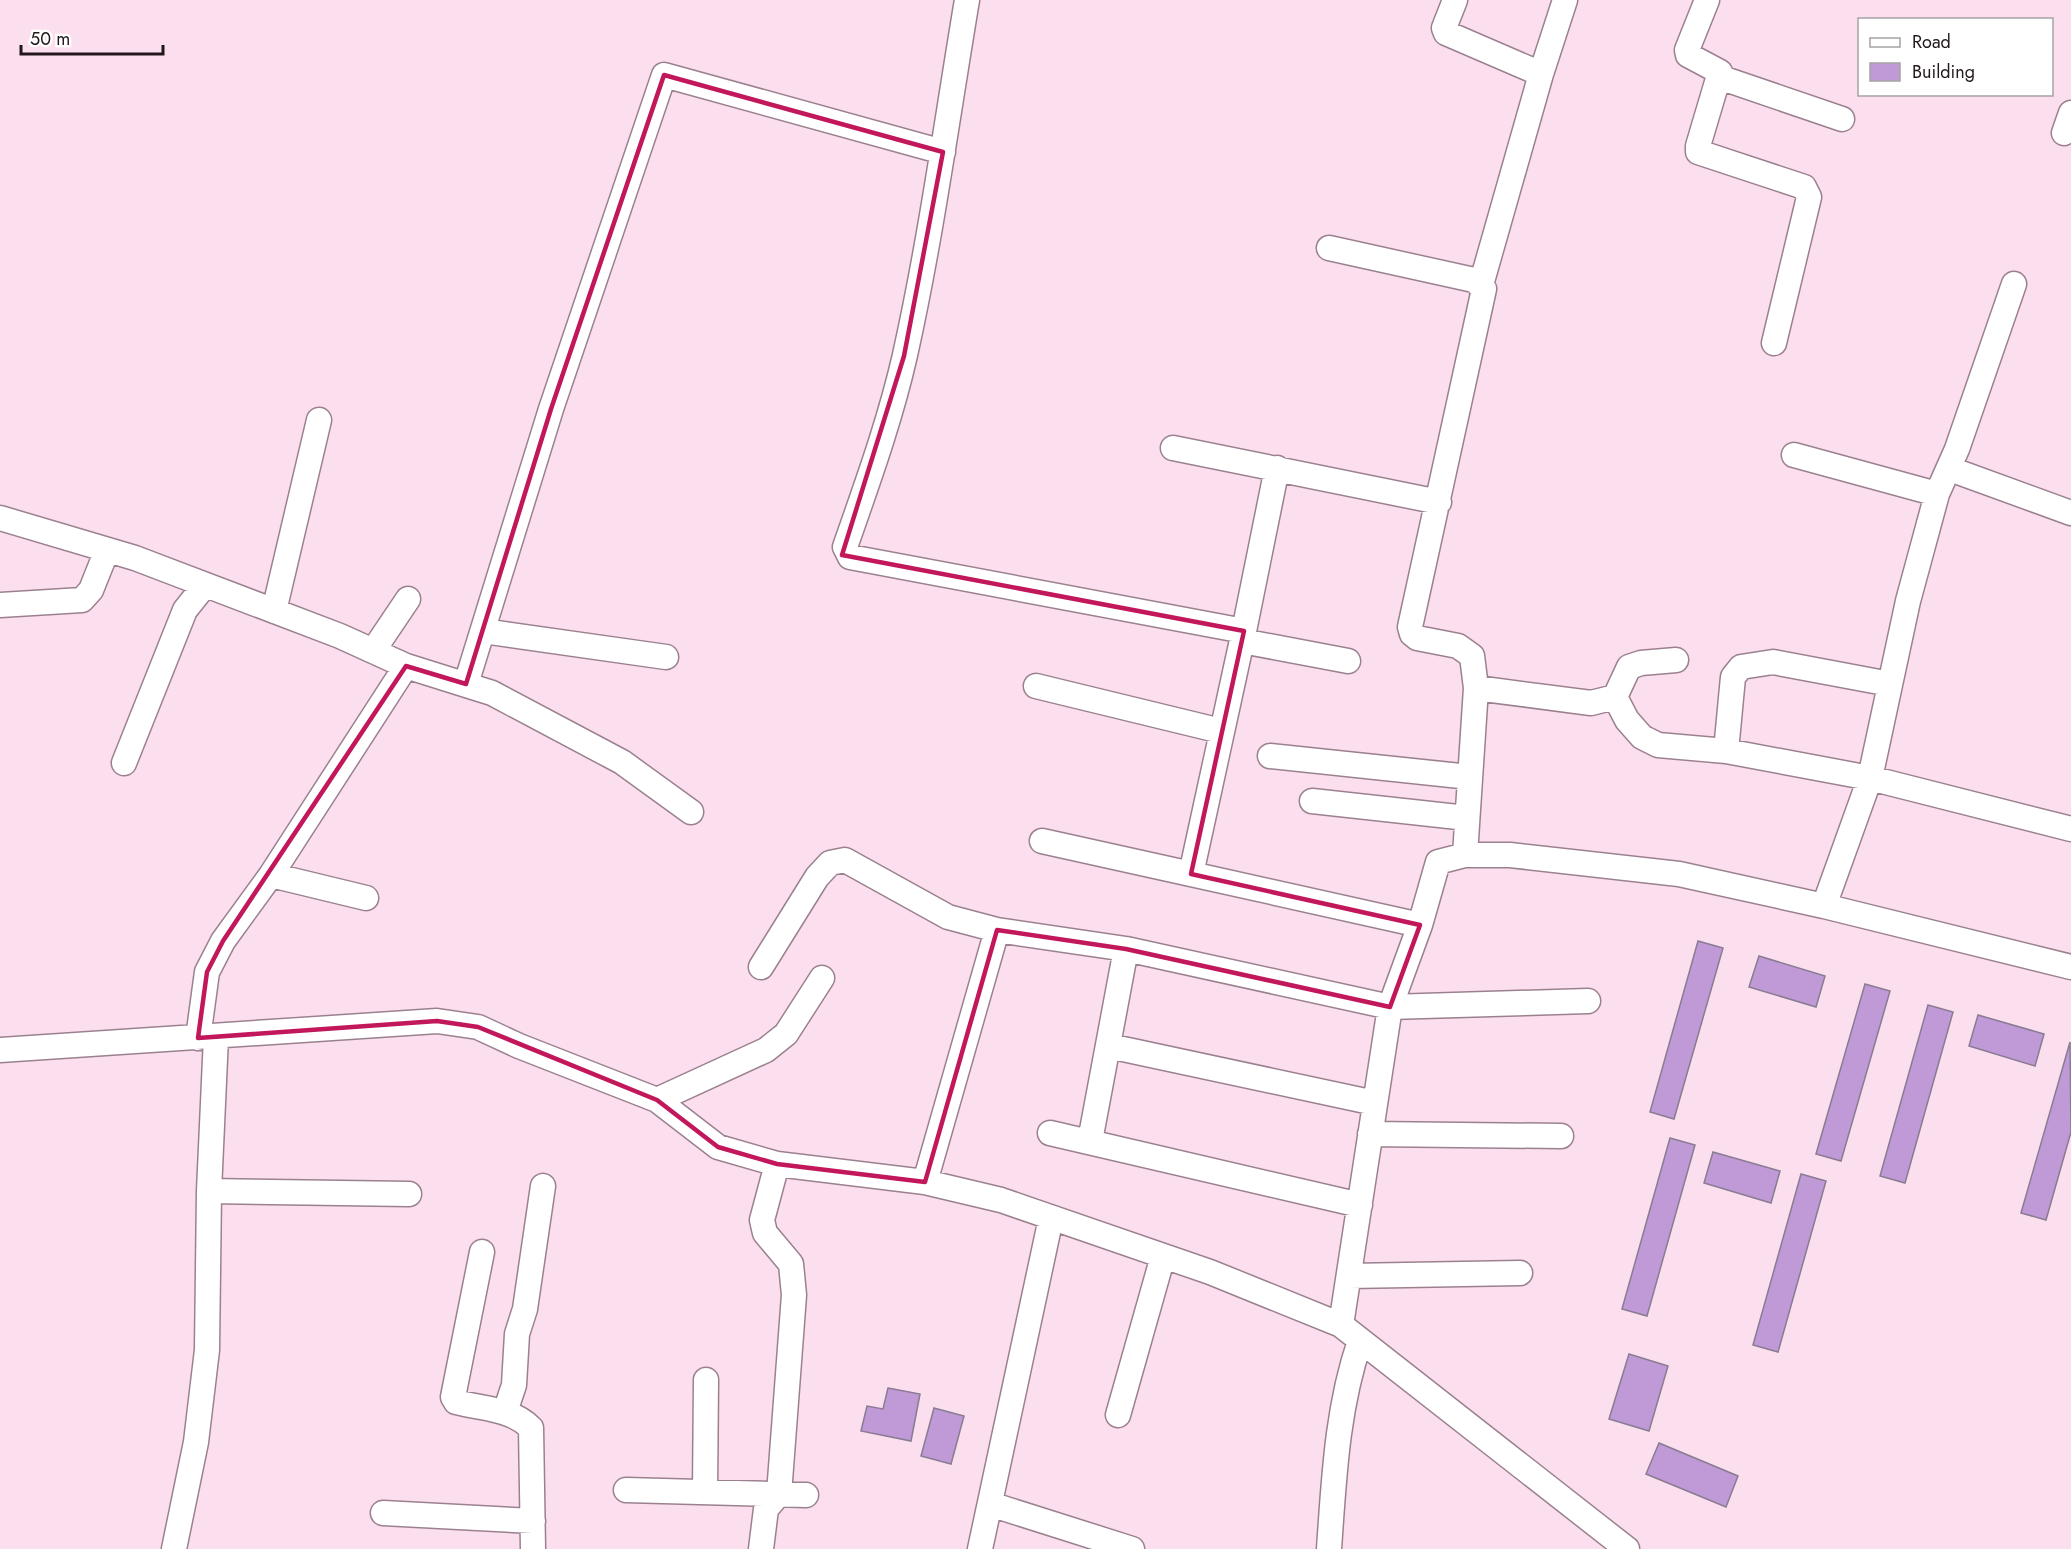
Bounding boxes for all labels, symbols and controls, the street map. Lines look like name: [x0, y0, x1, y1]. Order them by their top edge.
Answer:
scale bar: [21, 18, 164, 56]
legend: [1858, 18, 2053, 96]
text: 50 m: [30, 26, 70, 52]
text: Road: [1912, 29, 1951, 55]
text: Building: [1912, 59, 1975, 85]

